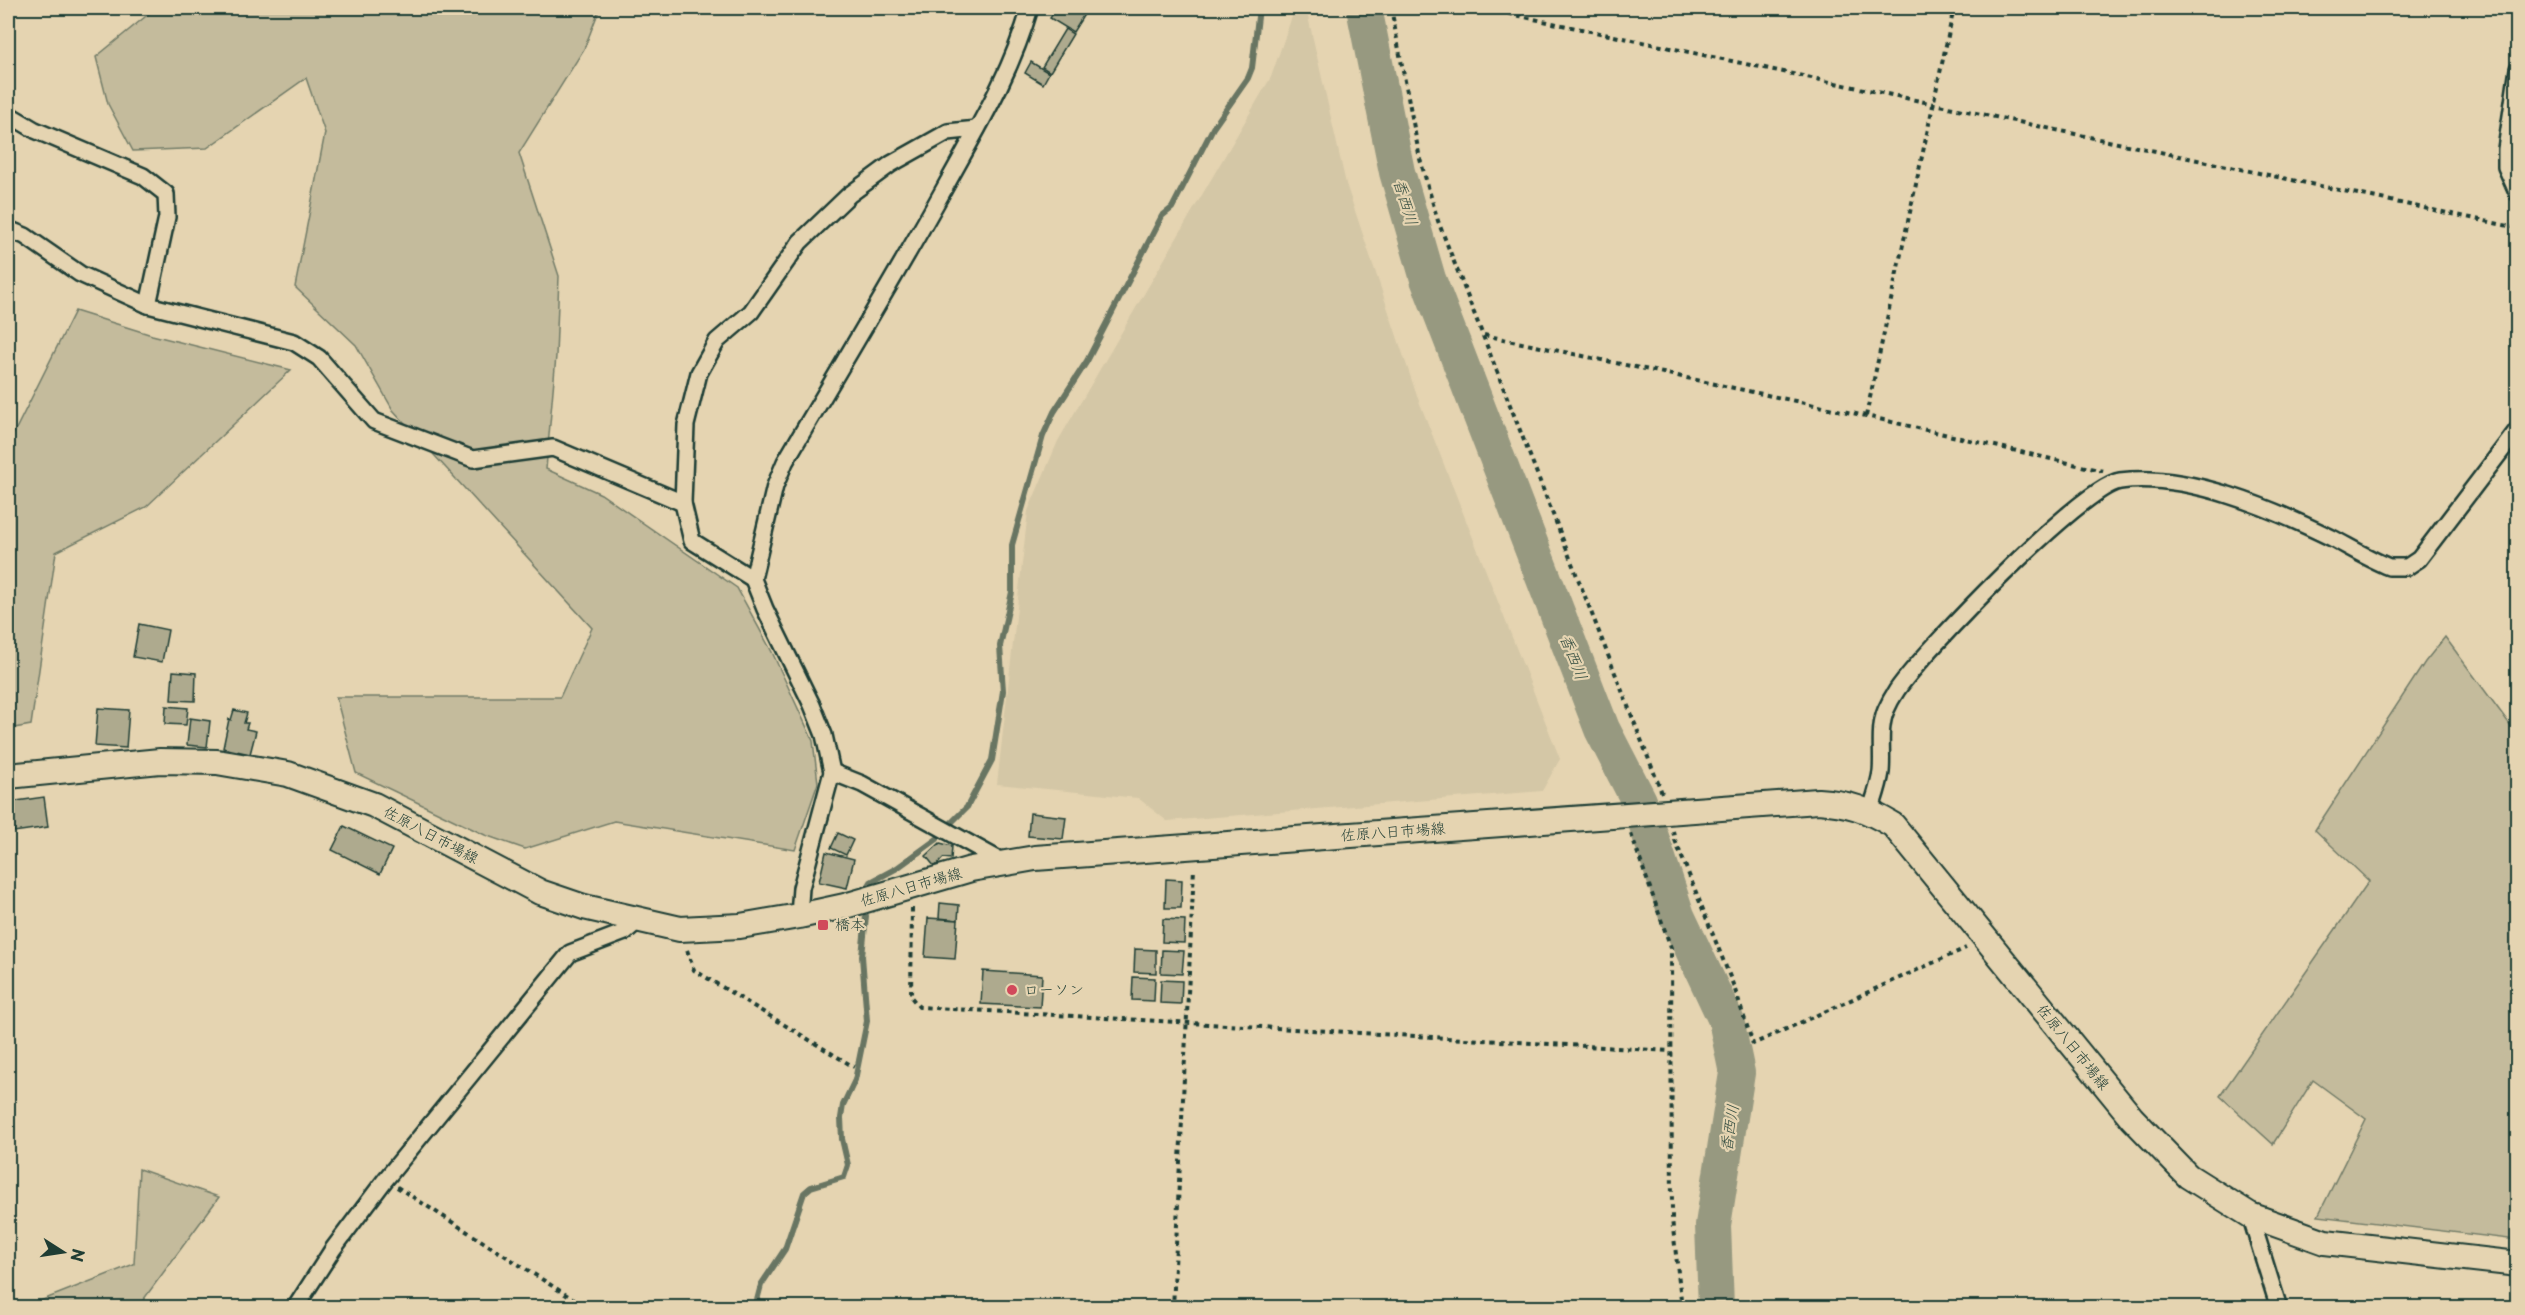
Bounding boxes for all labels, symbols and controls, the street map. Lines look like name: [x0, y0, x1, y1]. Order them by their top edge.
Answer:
water label: 香西川: [1389, 175, 1425, 228]
water label: 香西川: [1555, 630, 1595, 683]
street label: 佐原八日市場線: [380, 799, 483, 868]
street label: 佐原八日市場線: [1340, 815, 1446, 846]
street label: 佐原八日市場線: [857, 860, 964, 911]
place label: 橋本: [835, 912, 865, 935]
marker: 橋本: [816, 918, 830, 932]
place label: ローソン: [1024, 977, 1084, 1000]
marker: ローソン: [1005, 983, 1019, 997]
street label: 佐原八日市場線: [2032, 998, 2116, 1094]
water label: 香西川: [1712, 1102, 1744, 1153]
north arrow: [33, 1222, 93, 1282]
text: N: [66, 1247, 92, 1264]

